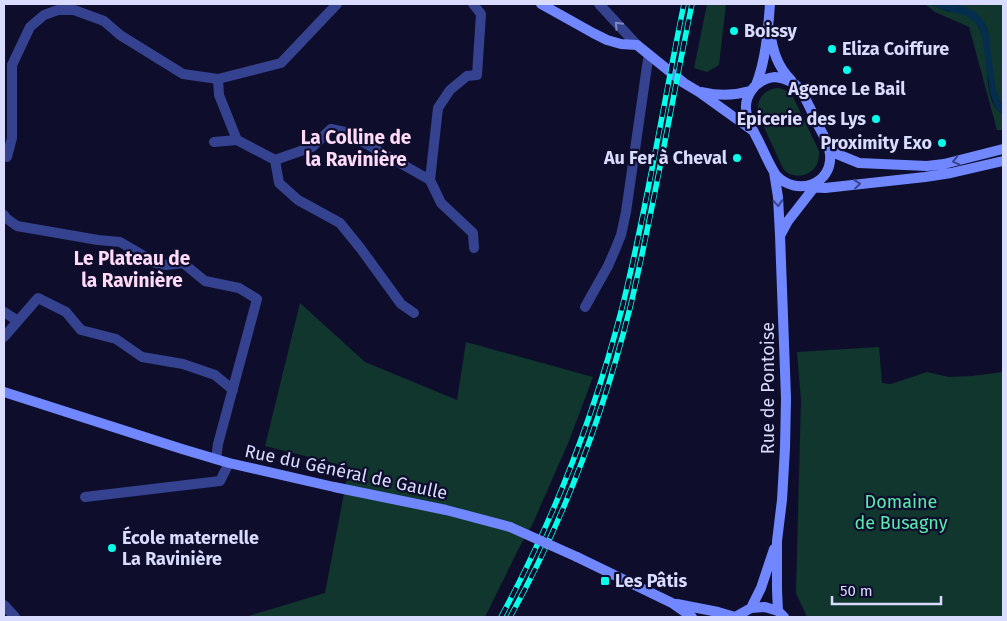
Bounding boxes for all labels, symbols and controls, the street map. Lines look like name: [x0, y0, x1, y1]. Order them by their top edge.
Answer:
place label: Boissy: [744, 20, 798, 42]
one-way arrow: [615, 21, 624, 30]
marker: Boissy: [728, 25, 740, 37]
place label: Eliza Coiffure: [842, 38, 949, 60]
marker: Eliza Coiffure: [826, 43, 838, 55]
marker: Agence Le Bail: [841, 64, 853, 76]
place label: Agence Le Bail: [787, 78, 906, 100]
place label: Epicerie des Lys: [737, 108, 866, 130]
marker: Epicerie des Lys: [870, 113, 882, 125]
district label: La Colline de la Ravinière: [301, 126, 411, 171]
place label: Proximity Exo: [821, 132, 932, 154]
marker: Proximity Exo: [936, 137, 948, 149]
place label: Au Fer à Cheval: [603, 147, 728, 169]
marker: Au Fer à Cheval: [731, 152, 743, 164]
one-way arrow: [951, 155, 960, 166]
one-way arrow: [853, 179, 861, 190]
one-way arrow: [773, 199, 784, 207]
district label: Le Plateau de la Ravinière: [74, 247, 190, 292]
street label: Rue de Pontoise: [757, 322, 779, 454]
street label: Rue du Général de Gaulle: [243, 440, 449, 504]
park label: Domaine de Busagny: [854, 491, 948, 534]
place label: École maternelle La Ravinière: [122, 526, 259, 570]
marker: École maternelle La Ravinière: [106, 542, 118, 554]
place label: Les Pâtis: [615, 570, 687, 592]
scale bar: [832, 574, 941, 606]
marker: Les Pâtis: [599, 575, 611, 587]
text: 50 m: [840, 582, 873, 600]

